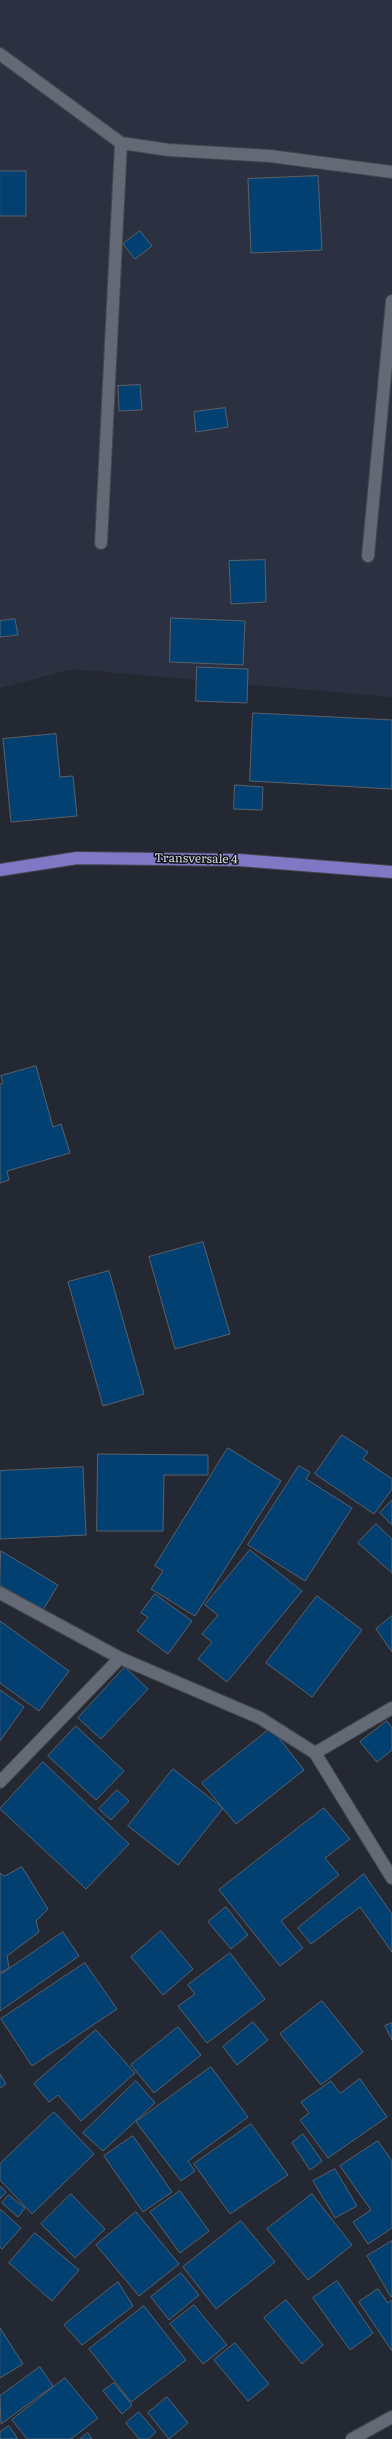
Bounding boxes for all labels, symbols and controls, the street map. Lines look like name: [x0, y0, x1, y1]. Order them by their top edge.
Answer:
street label: Transversale 4: [154, 851, 238, 867]

